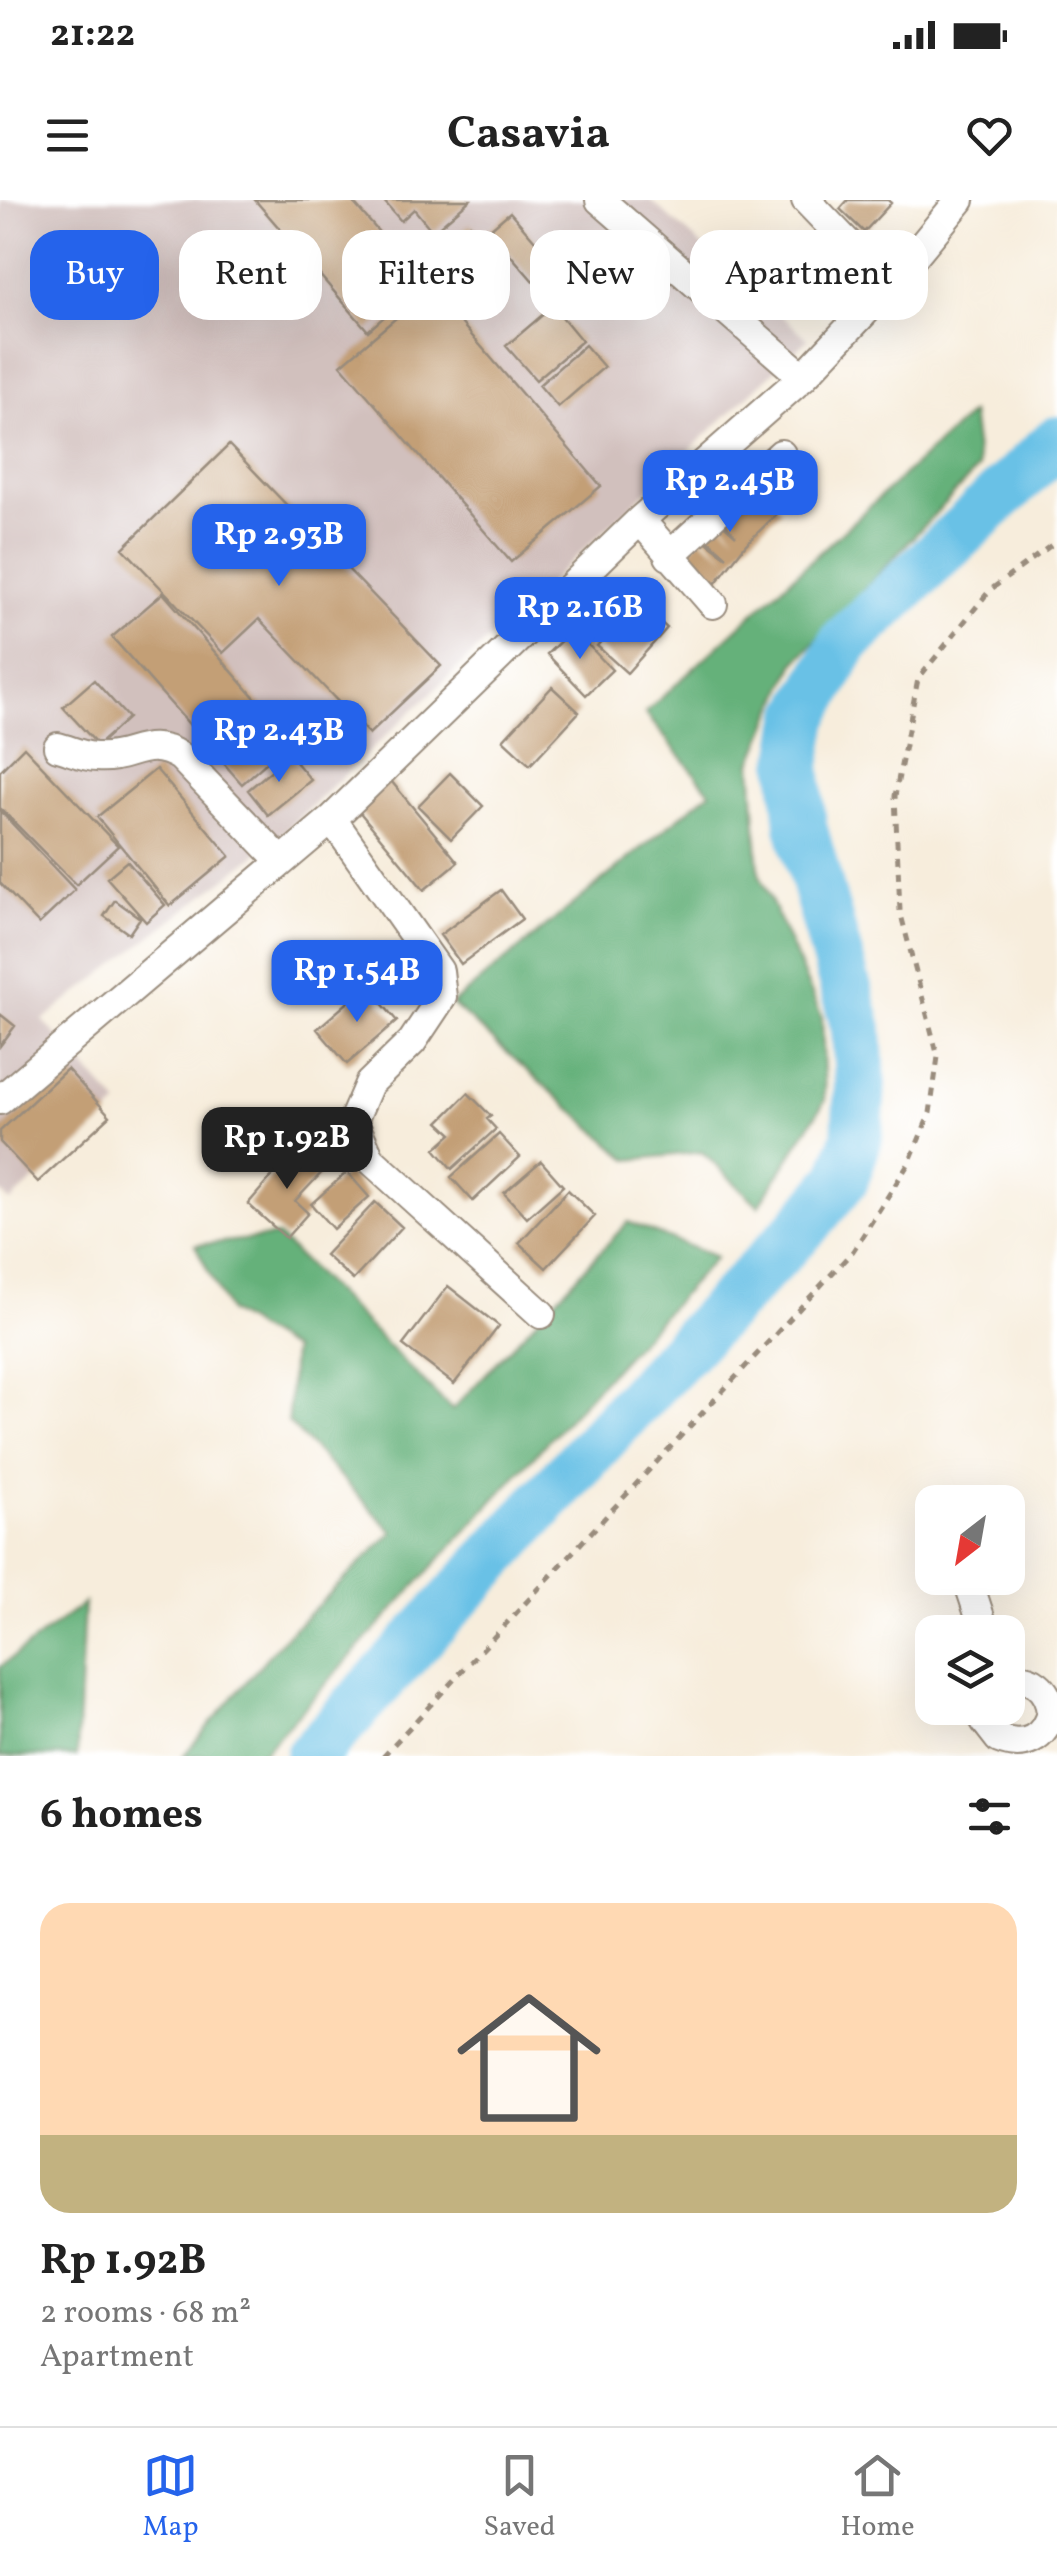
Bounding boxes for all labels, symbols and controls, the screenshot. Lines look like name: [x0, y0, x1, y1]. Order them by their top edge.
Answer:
text: 21:22: [50, 9, 135, 62]
text: Casavia: [447, 104, 610, 167]
icon: menu: [40, 108, 95, 163]
icon: heart: [962, 108, 1017, 163]
chip: Buy: [30, 230, 159, 320]
chip: Rent: [179, 230, 322, 320]
chip: Filters: [342, 230, 510, 320]
chip: New: [530, 230, 670, 320]
chip: Apartment: [690, 230, 928, 320]
pin: Rp 2.45B: [627, 450, 833, 535]
text: Rp 2.45B: [665, 460, 795, 504]
pin: Rp 2.93B: [176, 504, 382, 589]
text: Rp 2.93B: [214, 514, 344, 558]
pin: Rp 2.16B: [477, 577, 683, 662]
text: Rp 2.16B: [517, 587, 643, 631]
pin: Rp 2.43B: [176, 700, 382, 785]
text: Rp 2.43B: [214, 710, 344, 754]
pin: Rp 1.54B: [254, 940, 460, 1025]
text: Rp 1.54B: [294, 950, 420, 994]
pin: Rp 1.92B: [184, 1107, 390, 1192]
text: Rp 1.92B: [224, 1117, 350, 1161]
north arrow: [915, 1485, 1025, 1595]
map controls: [915, 1485, 1025, 1725]
button: layers: [915, 1615, 1025, 1725]
text: 6 homes: [40, 1787, 203, 1846]
icon: filters: [962, 1789, 1017, 1844]
icon: home: [439, 1968, 619, 2148]
text: Rp 1.92B: [40, 2233, 206, 2292]
text: 2 rooms · 68 m²: [40, 2292, 251, 2336]
text: Apartment: [40, 2336, 194, 2380]
tab: Map: [142, 2448, 199, 2547]
tab: Saved: [483, 2448, 556, 2547]
tab: Home: [840, 2448, 915, 2547]

